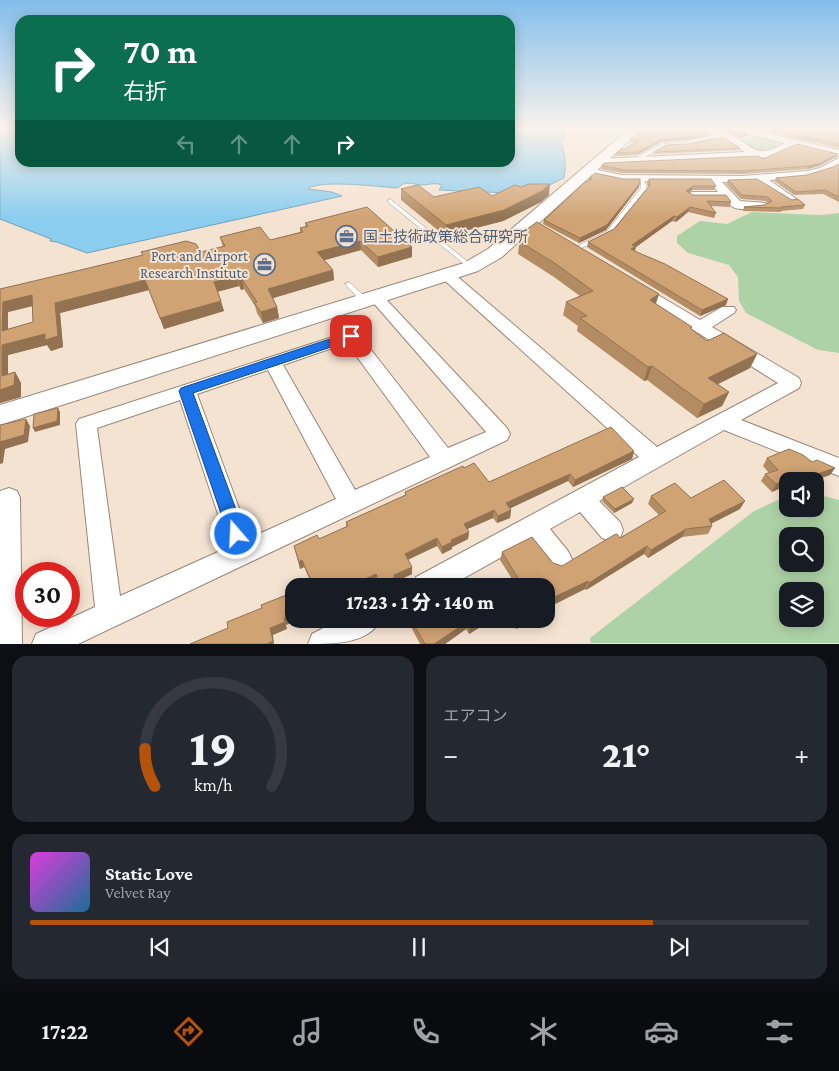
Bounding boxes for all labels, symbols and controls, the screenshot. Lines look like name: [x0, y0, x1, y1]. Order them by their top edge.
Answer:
text: 70 m: [123, 32, 197, 71]
icon: right: [40, 35, 105, 100]
text: 右折: [123, 79, 167, 104]
icon: left: [172, 130, 200, 158]
icon: ahead: [225, 130, 253, 158]
icon: ahead: [278, 130, 306, 158]
icon: right: [331, 130, 359, 158]
office icon: 国土技術政策総合研究所: [335, 225, 359, 249]
place label: 国土技術政策総合研究所: [363, 228, 528, 245]
place label: Port and Airport Research Institute: [140, 248, 249, 281]
office icon: Port and Airport Research Institute: [252, 253, 276, 277]
pin: [330, 315, 372, 357]
icon: arrive: [337, 322, 365, 350]
map controls: [779, 472, 824, 627]
button: sound: [779, 472, 824, 517]
position arrow: [209, 507, 261, 559]
button: search: [779, 527, 824, 572]
speed limit sign: 30: [15, 562, 80, 627]
button: layers: [779, 582, 824, 627]
text: 17:23 · 1 分 · 140 m: [346, 592, 494, 613]
text: エアコン: [444, 707, 508, 724]
text: 19: [189, 718, 237, 776]
text: 21°: [602, 733, 651, 775]
text: −: [444, 739, 458, 770]
text: +: [794, 739, 809, 770]
text: km/h: [193, 775, 232, 795]
text: Static Love: [105, 863, 193, 884]
text: Velvet Ray: [105, 884, 171, 901]
icon: previous: [146, 933, 174, 961]
icon: pause: [405, 933, 433, 961]
icon: next: [665, 933, 693, 961]
icon: directions: [171, 1014, 206, 1049]
icon: music: [290, 1014, 325, 1049]
icon: phone: [408, 1014, 443, 1049]
icon: climate: [526, 1014, 561, 1049]
icon: car: [644, 1014, 679, 1049]
icon: filters: [762, 1014, 797, 1049]
text: 17:22: [42, 1019, 88, 1044]

